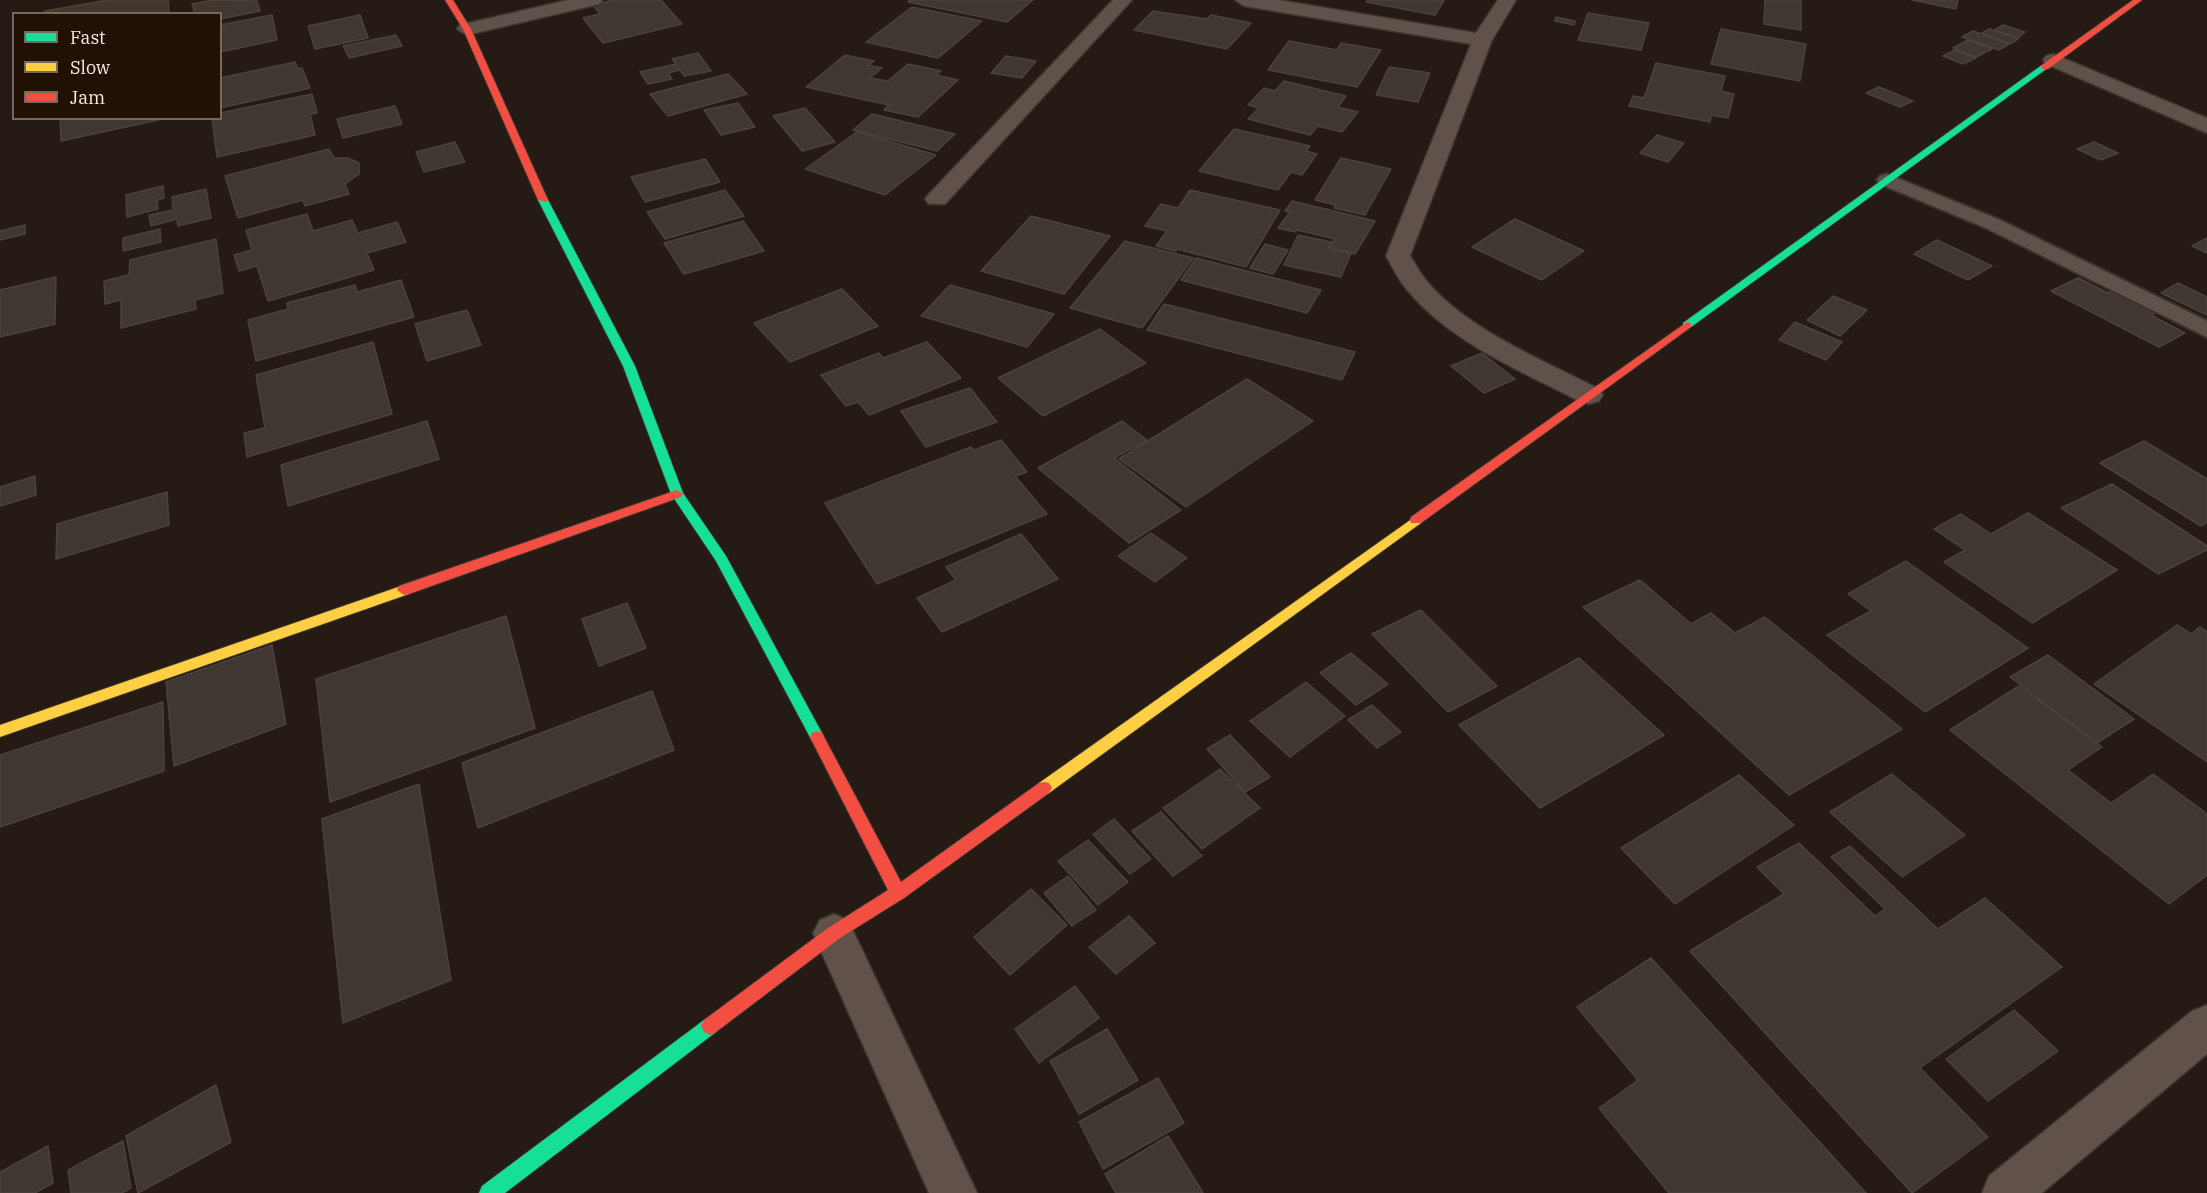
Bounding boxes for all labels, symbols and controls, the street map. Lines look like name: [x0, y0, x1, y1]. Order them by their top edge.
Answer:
legend: [12, 12, 222, 120]
text: Fast: [70, 26, 105, 49]
text: Slow: [70, 56, 110, 79]
text: Jam: [70, 86, 105, 109]

